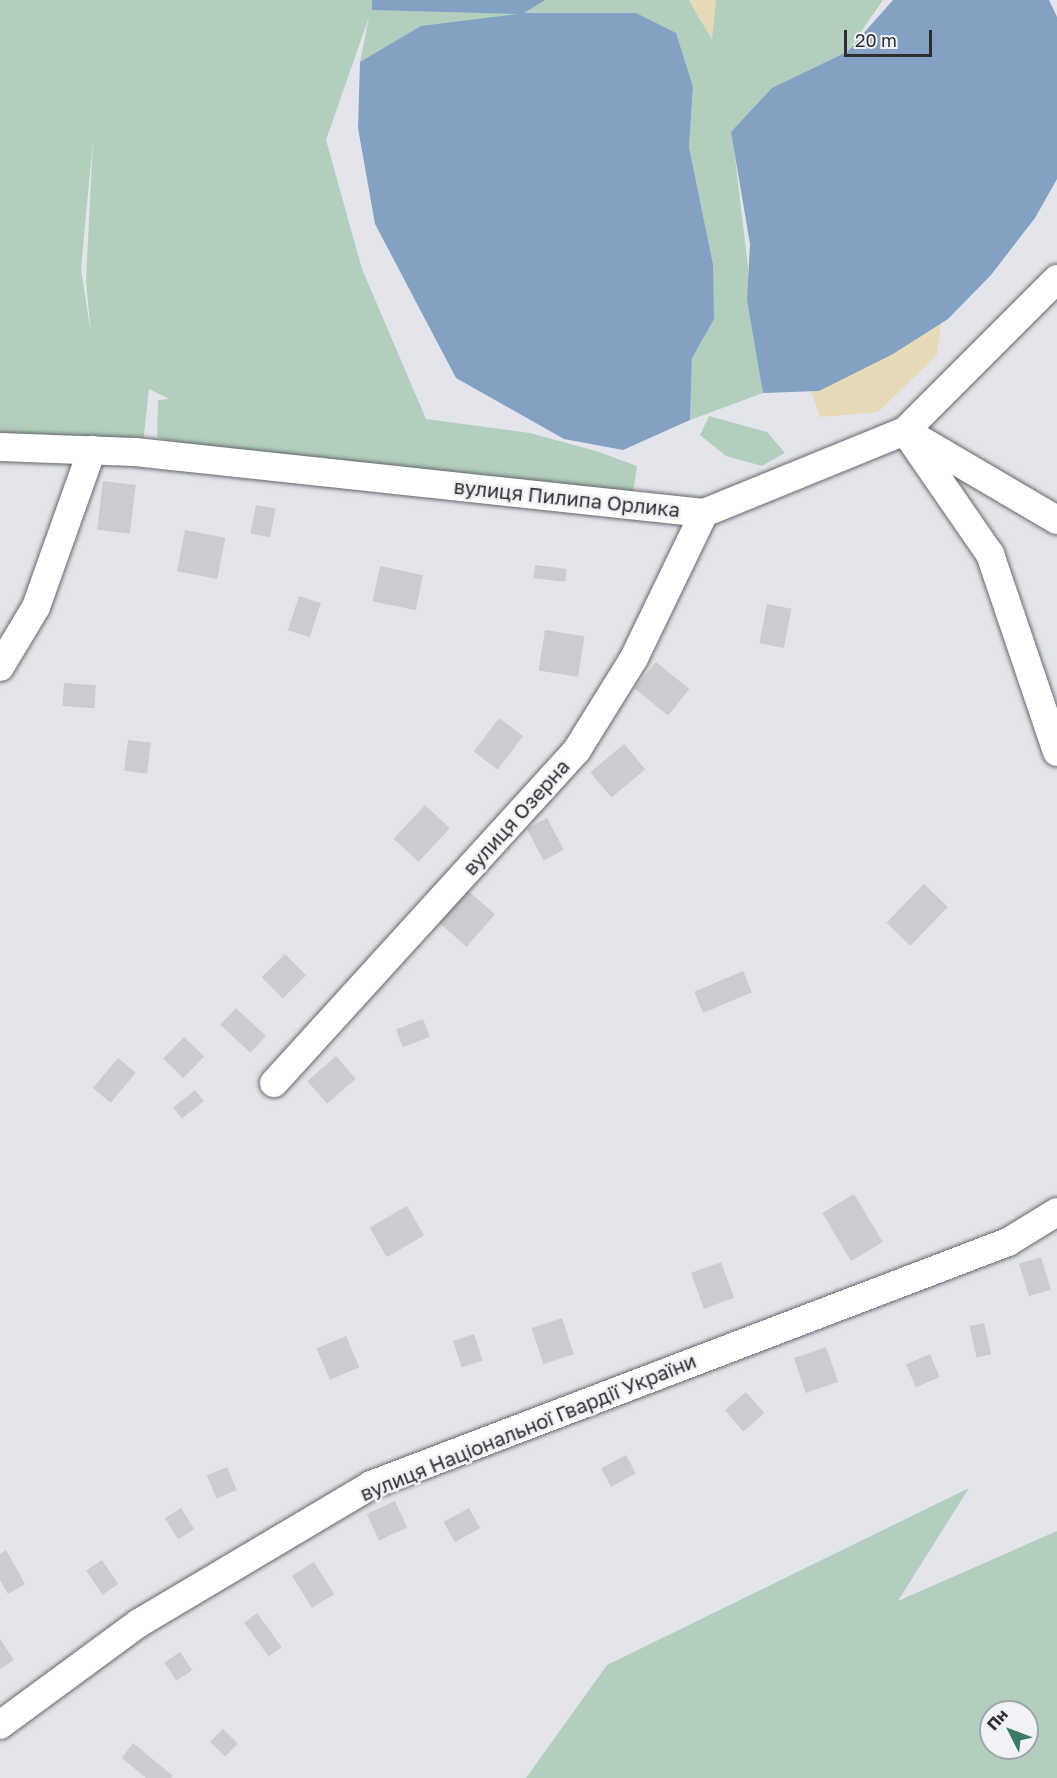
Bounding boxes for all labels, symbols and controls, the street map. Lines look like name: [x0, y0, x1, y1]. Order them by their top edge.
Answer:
scale bar: [847, 18, 936, 56]
text: 20 m: [855, 29, 897, 51]
street label: вулиця Пилипа Орлика: [453, 474, 681, 522]
street label: вулиця Озерна: [458, 754, 574, 880]
street label: вулиця Національної Гвардії України: [356, 1348, 700, 1506]
north arrow: [979, 1700, 1039, 1760]
text: Пн: [982, 1705, 1012, 1734]

